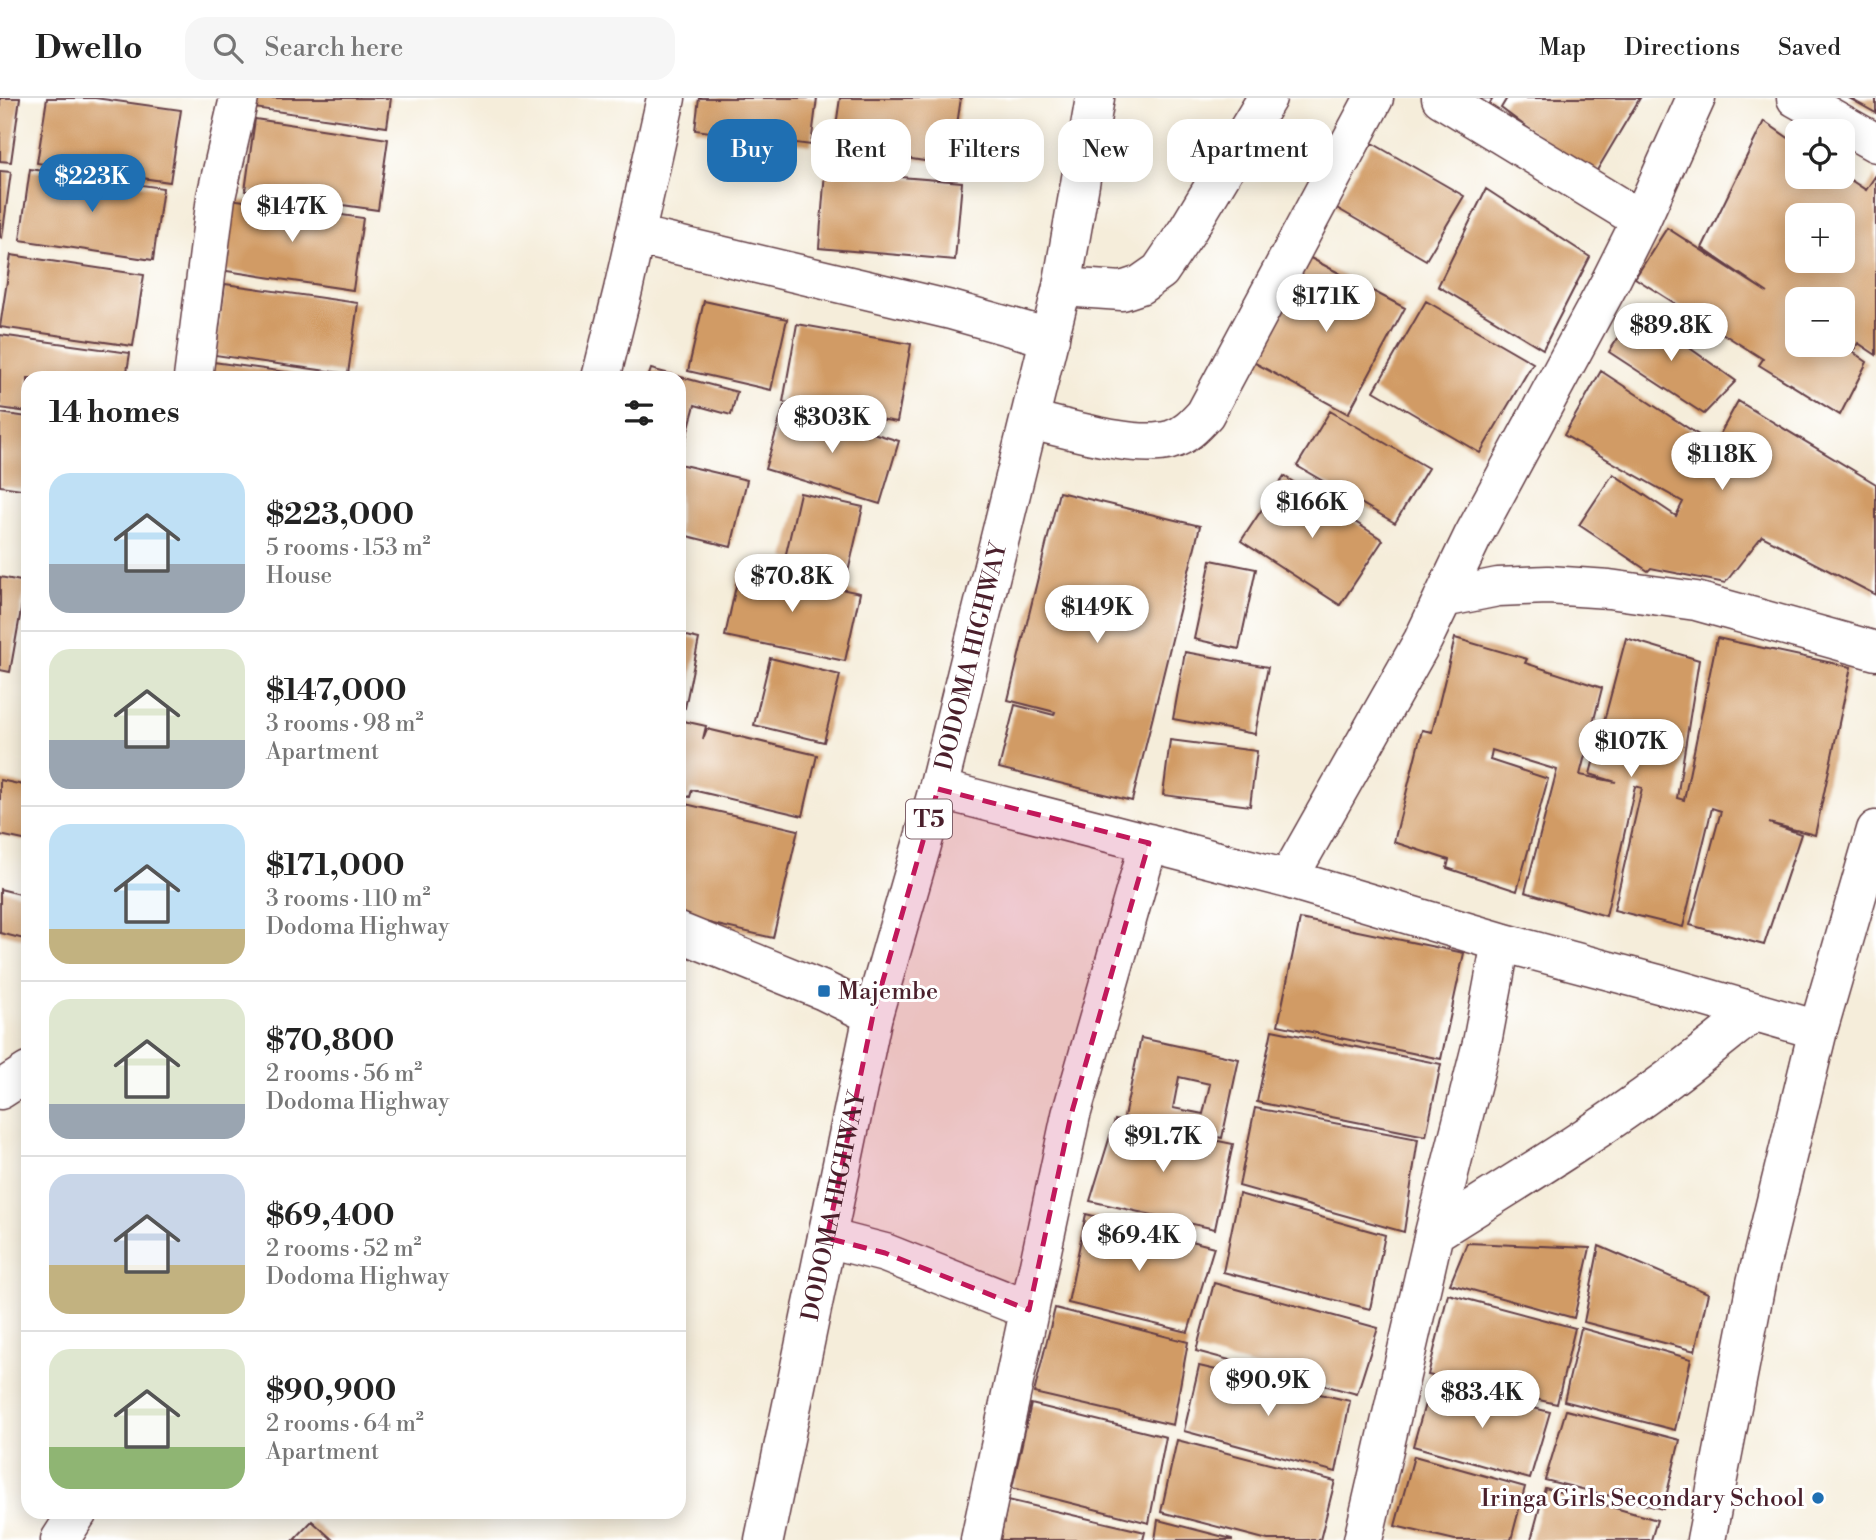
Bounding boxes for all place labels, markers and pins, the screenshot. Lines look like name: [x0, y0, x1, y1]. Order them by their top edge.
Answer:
pin: $223K: [43, 155, 141, 214]
pin: $147K: [243, 184, 341, 244]
pin: $171K: [1277, 274, 1375, 334]
pin: $89.8K: [1614, 303, 1728, 363]
pin: $303K: [783, 396, 881, 455]
pin: $118K: [1673, 432, 1771, 492]
pin: $166K: [1263, 480, 1361, 540]
pin: $70.8K: [735, 554, 849, 614]
pin: $149K: [1048, 586, 1146, 645]
pin: $107K: [1582, 720, 1680, 779]
place label: Majembe: [838, 977, 938, 1007]
marker: Majembe: [816, 983, 832, 999]
pin: $91.7K: [1106, 1114, 1220, 1174]
pin: $69.4K: [1082, 1214, 1196, 1273]
pin: $90.9K: [1211, 1358, 1325, 1418]
pin: $83.4K: [1425, 1370, 1539, 1430]
place label: Iringa Girls Secondary School: [1481, 1484, 1804, 1514]
marker: Iringa Girls Secondary School: [1810, 1490, 1826, 1506]

